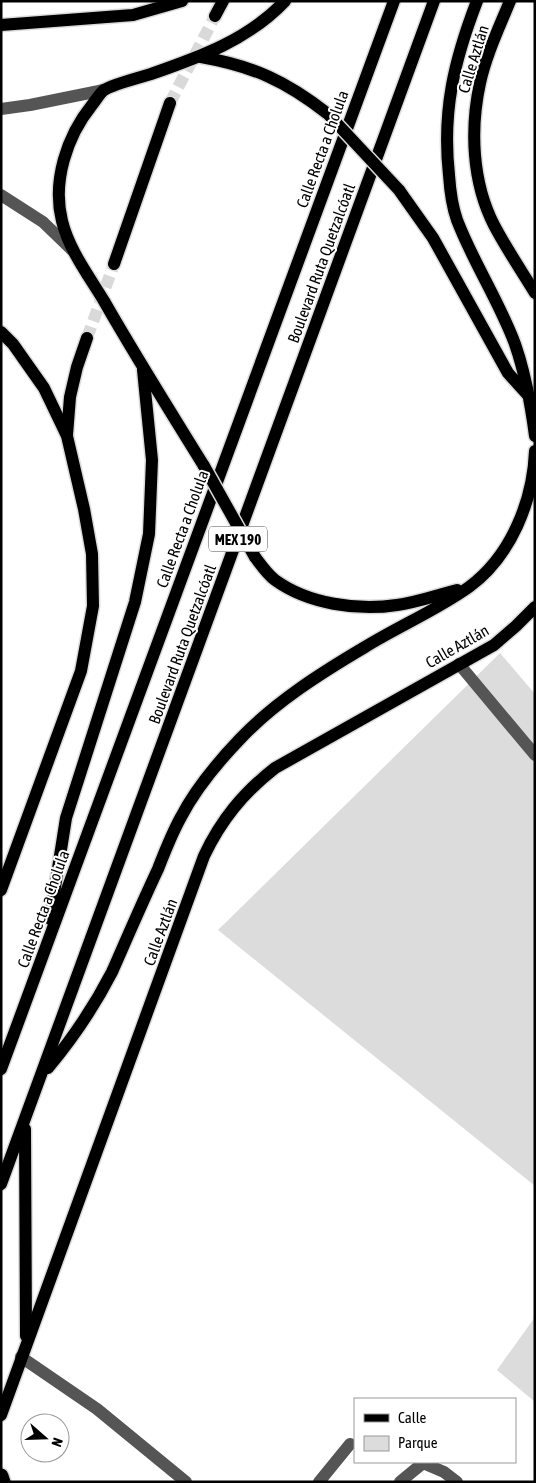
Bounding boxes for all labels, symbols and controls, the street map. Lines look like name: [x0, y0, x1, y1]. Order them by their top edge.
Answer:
street label: Calle Aztlán: [454, 23, 492, 95]
street label: Calle Recta a Cholula: [292, 88, 352, 210]
street label: Boulevard Ruta Quetzalcóatl: [284, 180, 358, 345]
street label: Calle Recta a Cholula: [152, 468, 212, 590]
road number: MEX 190: [209, 526, 267, 552]
street label: Boulevard Ruta Quetzalcóatl: [145, 561, 219, 726]
street label: Calle Aztlán: [422, 621, 492, 671]
street label: Calle Recta a Cholula: [13, 848, 73, 970]
street label: Calle Aztlán: [140, 896, 180, 968]
legend: [354, 1398, 516, 1463]
text: Calle: [398, 1409, 427, 1426]
north arrow: [20, 1413, 70, 1463]
text: Parque: [398, 1434, 438, 1451]
text: N: [48, 1436, 66, 1449]

